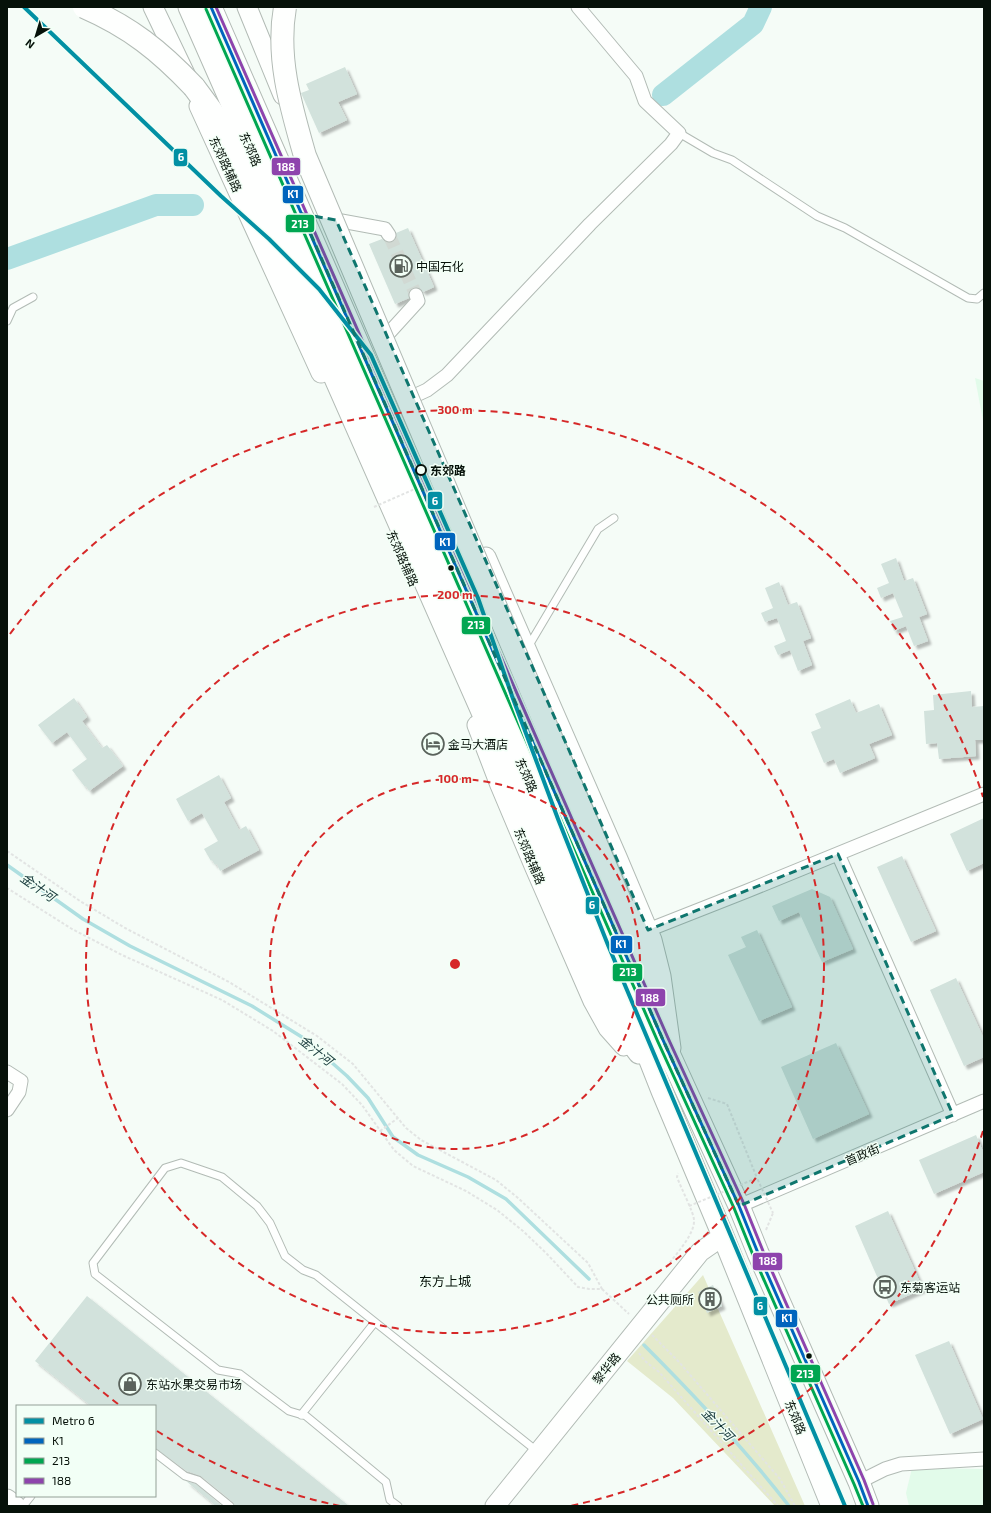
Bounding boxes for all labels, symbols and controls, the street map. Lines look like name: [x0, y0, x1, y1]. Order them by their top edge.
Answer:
north arrow: [16, 16, 56, 56]
text: N: [22, 37, 37, 52]
street label: 东郊路: [237, 130, 265, 168]
street label: 东郊路辅路: [207, 134, 245, 194]
line badge: 6: [173, 148, 188, 167]
text: 6: [178, 150, 185, 163]
line badge: 188: [271, 157, 301, 176]
text: 188: [277, 160, 295, 173]
line badge: K1: [282, 185, 304, 204]
text: K1: [287, 187, 299, 200]
line badge: 213: [285, 214, 315, 233]
text: 213: [291, 217, 309, 230]
fuel station icon: 中国石化: [388, 253, 414, 279]
place label: 中国石化: [416, 259, 464, 273]
text: 300 m: [437, 402, 473, 416]
place label: 东郊路: [430, 463, 466, 477]
marker: 东郊路: [415, 464, 427, 476]
line badge: 6: [427, 491, 443, 510]
text: 6: [432, 494, 439, 507]
street label: 东郊路辅路: [384, 528, 422, 588]
line badge: K1: [434, 532, 456, 551]
text: K1: [439, 535, 451, 548]
unlabelled marker: [446, 563, 456, 573]
text: 200 m: [437, 587, 473, 601]
line badge: 213: [461, 616, 491, 635]
text: 213: [467, 618, 485, 631]
hotel icon: 金马大酒店: [420, 731, 446, 757]
place label: 金马大酒店: [448, 737, 508, 751]
street label: 东郊路: [513, 756, 541, 794]
text: 100 m: [438, 771, 472, 785]
street label: 东郊路辅路: [512, 826, 548, 886]
water label: 金汁河: [17, 869, 61, 906]
line badge: 6: [585, 896, 600, 915]
text: 6: [589, 898, 596, 911]
line badge: K1: [610, 935, 633, 954]
text: K1: [615, 937, 627, 950]
centre of rings: [448, 957, 462, 971]
line badge: 213: [612, 963, 643, 982]
text: 213: [619, 965, 637, 978]
line badge: 188: [635, 988, 666, 1007]
text: 188: [641, 991, 659, 1004]
water label: 金汁河: [296, 1032, 339, 1070]
street label: 首政街: [843, 1141, 881, 1167]
line badge: 188: [752, 1252, 783, 1271]
text: 188: [759, 1254, 777, 1267]
district label: 东方上城: [419, 1273, 471, 1289]
bus stop icon: 东菊客运站: [872, 1274, 898, 1300]
place label: 东菊客运站: [900, 1280, 960, 1294]
building icon: 公共厕所: [697, 1286, 723, 1312]
place label: 公共厕所: [646, 1292, 694, 1306]
line badge: 6: [753, 1296, 768, 1316]
text: 6: [757, 1299, 764, 1312]
line badge: K1: [775, 1309, 798, 1328]
text: K1: [781, 1311, 793, 1324]
street label: 黎华路: [589, 1350, 623, 1386]
unlabelled marker: [804, 1351, 814, 1361]
line badge: 213: [790, 1364, 821, 1383]
text: 213: [796, 1367, 814, 1380]
shop icon: 东站水果交易市场: [117, 1371, 143, 1397]
place label: 东站水果交易市场: [146, 1377, 242, 1391]
street label: 东郊路: [783, 1398, 809, 1436]
water label: 金汁河: [699, 1404, 739, 1446]
legend: [16, 1405, 156, 1497]
text: Metro 6: [52, 1413, 95, 1427]
text: K1: [52, 1433, 64, 1447]
text: 213: [52, 1453, 70, 1467]
text: 188: [52, 1473, 71, 1487]

